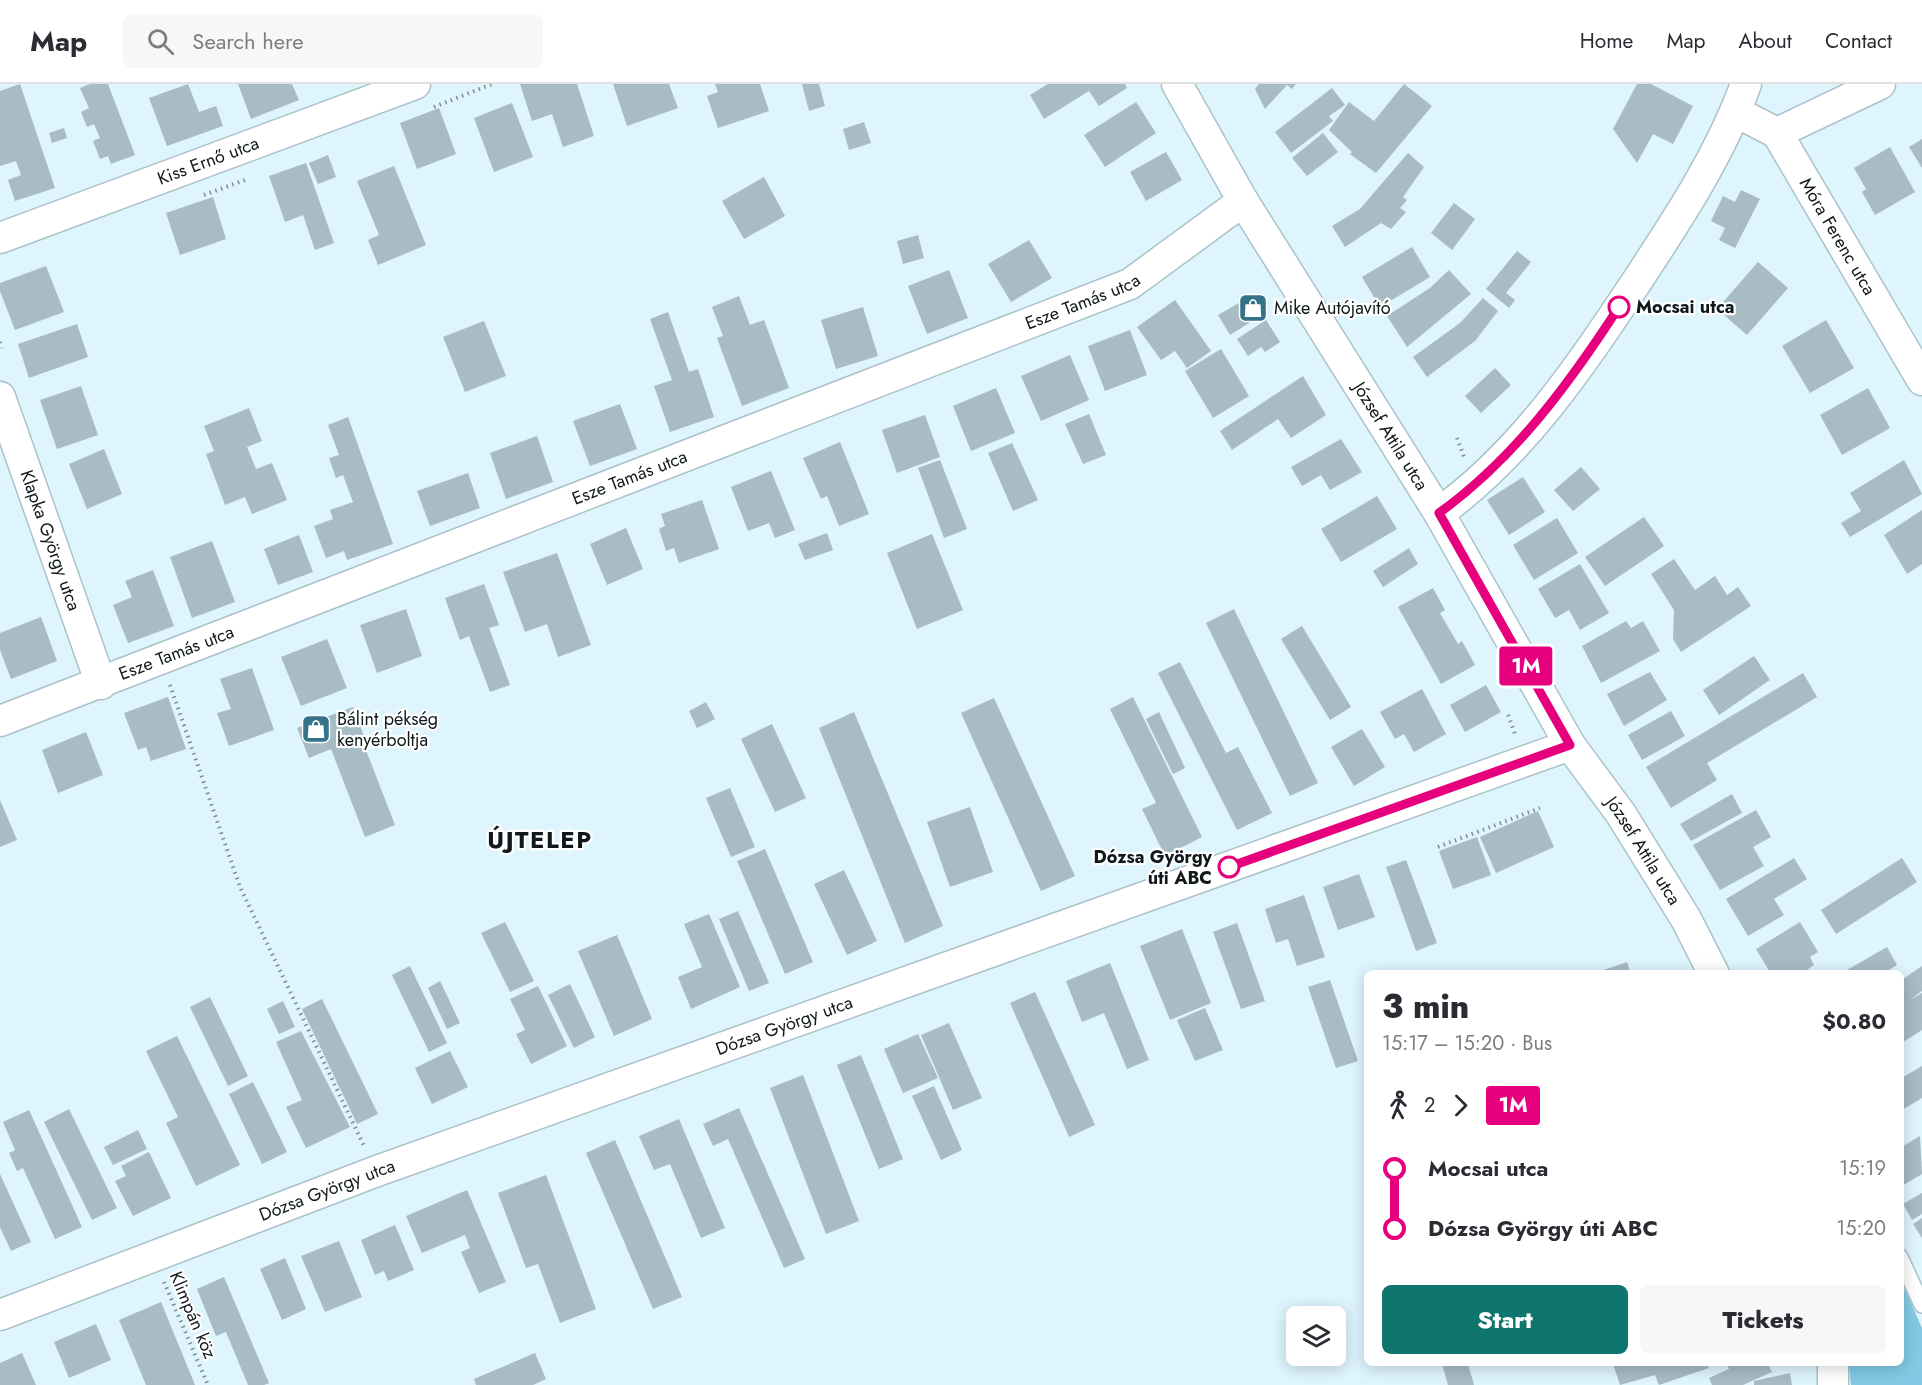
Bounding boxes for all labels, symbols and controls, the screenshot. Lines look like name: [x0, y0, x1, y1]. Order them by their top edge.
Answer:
search box: [123, 14, 543, 68]
text: Map: [30, 21, 87, 62]
icon: search: [144, 25, 177, 58]
text: Search here: [192, 25, 304, 57]
text: Home: [1580, 26, 1633, 56]
text: Map: [1666, 26, 1706, 56]
text: About: [1739, 26, 1792, 56]
text: Contact: [1825, 26, 1892, 56]
street label: Kiss Ernő utca: [154, 130, 263, 192]
street label: Móra Ferenc utca: [1793, 173, 1882, 300]
street label: Esze Tamás utca: [1021, 267, 1146, 336]
shop icon: Mike Autójavító: [1237, 292, 1269, 324]
place label: Mocsai utca: [1636, 294, 1735, 320]
place label: Mike Autójavító: [1274, 295, 1391, 321]
marker: Mocsai utca: [1608, 296, 1630, 318]
street label: József Attila utca: [1346, 375, 1435, 495]
street label: Esze Tamás utca: [568, 443, 691, 512]
street label: Klapka György utca: [14, 466, 87, 614]
street label: Esze Tamás utca: [115, 619, 238, 687]
line badge: 1M: [1499, 646, 1553, 686]
text: 1M: [1511, 651, 1541, 681]
place label: Bálint pékség kenyérboltja: [337, 706, 438, 753]
shop icon: Bálint pékség kenyérboltja: [300, 713, 332, 745]
street label: József Attila utca: [1598, 789, 1687, 910]
district label: ÚJTELEP: [487, 822, 593, 857]
place label: Dózsa György úti ABC: [1094, 844, 1213, 891]
marker: Dózsa György úti ABC: [1218, 856, 1240, 878]
text: 3 min: [1382, 983, 1469, 1030]
street label: Dózsa György utca: [712, 989, 856, 1062]
text: $0.80: [1822, 1005, 1886, 1037]
text: 15:17 – 15:20 · Bus: [1382, 1029, 1552, 1058]
icon: walk: [1382, 1089, 1415, 1122]
icon: forward: [1444, 1089, 1477, 1122]
text: 1M: [1498, 1090, 1528, 1120]
text: 2: [1424, 1091, 1435, 1120]
text: Mocsai utca: [1428, 1152, 1548, 1184]
street label: Dózsa György utca: [255, 1153, 399, 1228]
text: 15:19: [1839, 1154, 1886, 1183]
text: Dózsa György úti ABC: [1428, 1212, 1658, 1244]
text: 15:20: [1836, 1214, 1886, 1243]
street label: Klimpán köz: [163, 1267, 223, 1363]
button: Start: [1382, 1285, 1628, 1354]
button: Tickets: [1640, 1285, 1886, 1354]
map controls: [1286, 1306, 1346, 1366]
button: layers: [1286, 1306, 1346, 1366]

